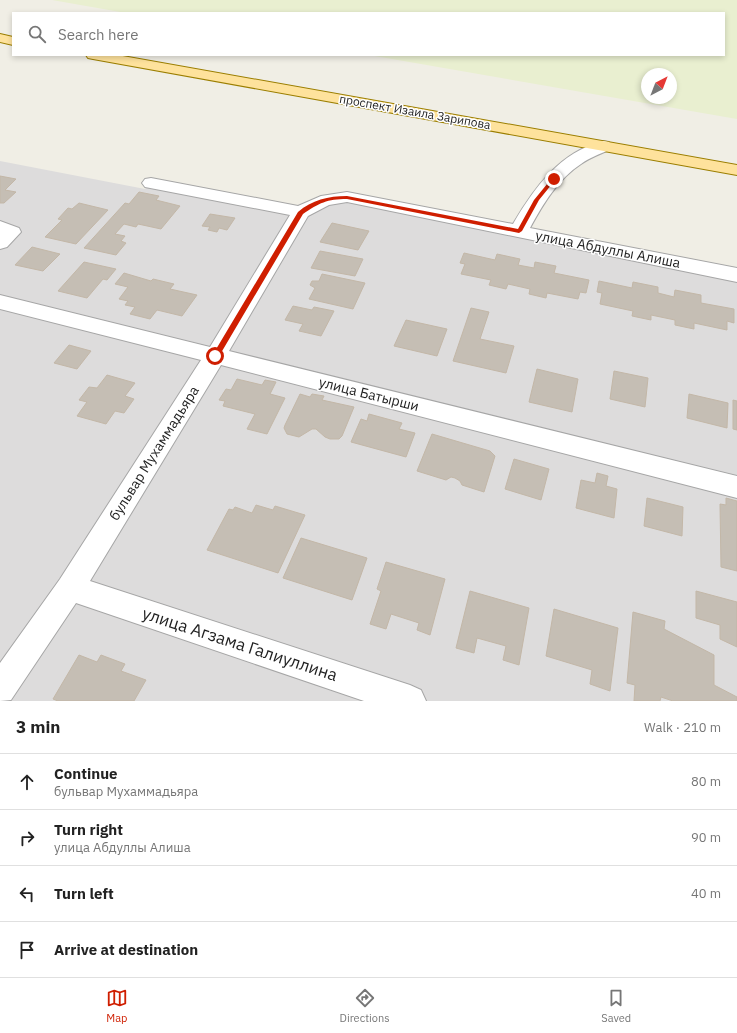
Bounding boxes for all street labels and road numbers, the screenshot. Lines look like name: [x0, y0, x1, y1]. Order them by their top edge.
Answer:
street label: проспект Изаила Зарипова: [338, 91, 492, 132]
street label: улица Абдуллы Алиша: [534, 226, 682, 272]
street label: улица Батырши: [317, 373, 421, 415]
street label: бульвар Мухаммадьяра: [105, 382, 203, 524]
street label: улица Агзама Галиуллина: [140, 602, 340, 686]

